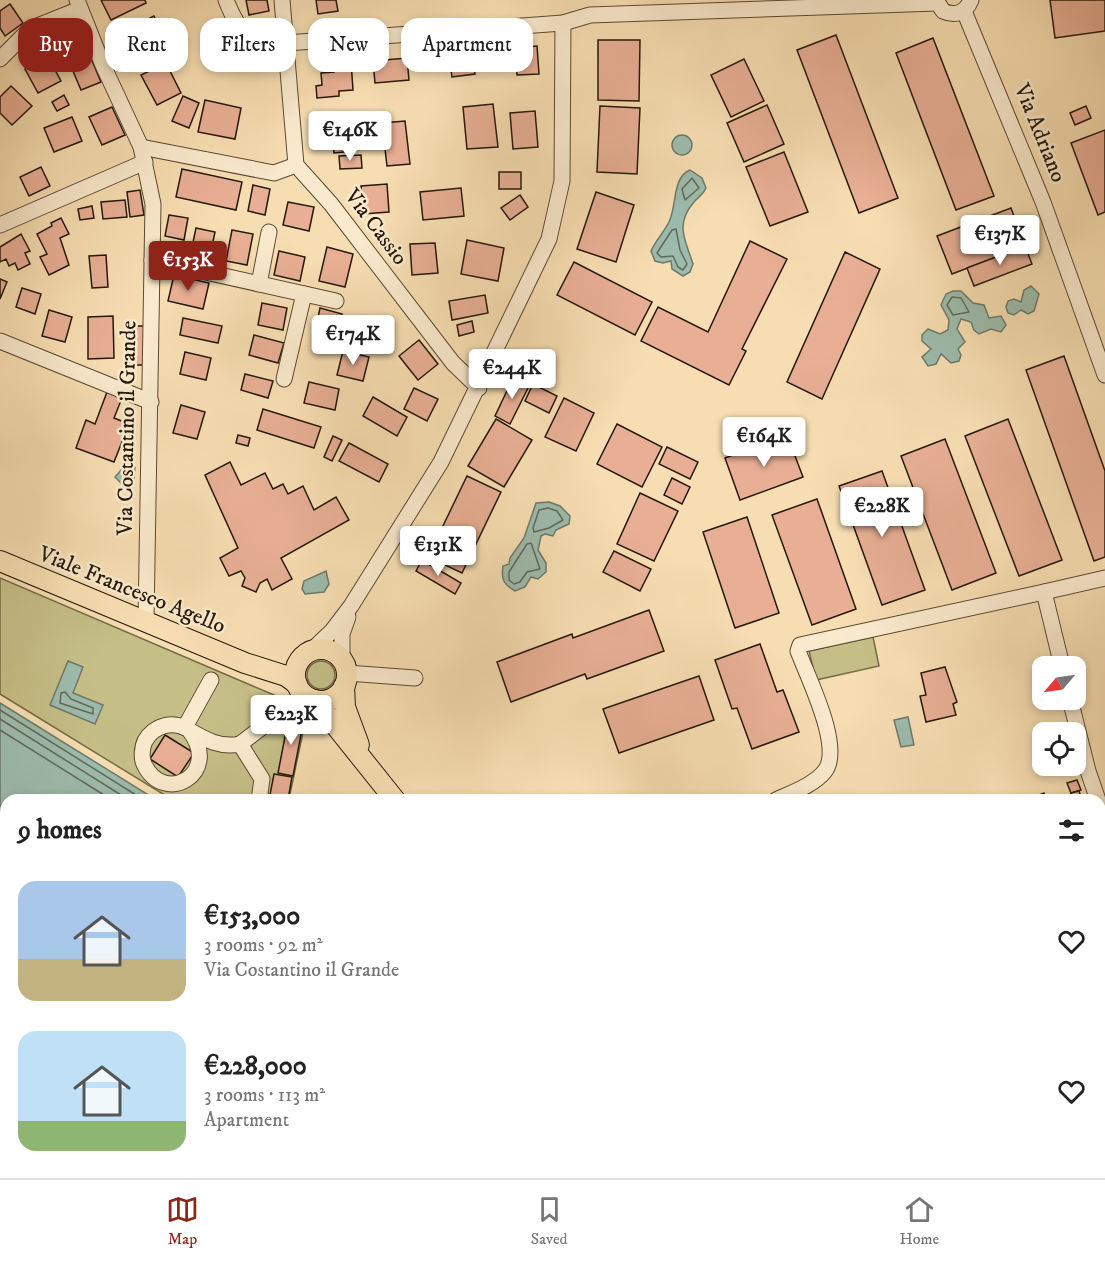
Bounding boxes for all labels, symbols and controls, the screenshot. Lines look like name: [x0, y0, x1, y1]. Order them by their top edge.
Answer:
chip: Buy: [18, 18, 93, 72]
chip: Rent: [105, 18, 188, 72]
chip: Filters: [200, 18, 296, 72]
chip: New: [308, 18, 389, 72]
chip: Apartment: [401, 18, 533, 72]
street label: Via Adriano: [1008, 79, 1072, 186]
pin: €146K: [308, 111, 392, 162]
text: €146K: [322, 118, 378, 143]
street label: Via Cassio: [338, 183, 413, 270]
pin: €137K: [958, 215, 1042, 266]
text: €137K: [974, 222, 1026, 247]
pin: €153K: [146, 241, 230, 292]
text: €153K: [163, 248, 213, 273]
pin: €174K: [311, 315, 395, 366]
street label: Via Costantino il Grande: [112, 320, 142, 537]
text: €174K: [326, 322, 380, 347]
pin: €244K: [470, 349, 554, 400]
text: €244K: [483, 356, 541, 381]
pin: €164K: [722, 417, 806, 468]
text: €164K: [737, 424, 791, 449]
pin: €228K: [840, 487, 924, 538]
text: €228K: [854, 494, 910, 519]
pin: €131K: [396, 526, 480, 577]
text: €131K: [414, 533, 462, 558]
street label: Viale Francesco Agello: [34, 540, 229, 640]
north arrow: [1032, 656, 1086, 710]
map controls: [1032, 656, 1086, 776]
pin: €223K: [249, 695, 333, 746]
text: €223K: [265, 702, 317, 727]
button: locate: [1032, 722, 1086, 776]
text: 9 homes: [18, 814, 102, 847]
icon: filters: [1055, 814, 1088, 847]
text: €153,000: [204, 900, 300, 933]
icon: home: [66, 905, 138, 977]
icon: heart: [1055, 925, 1088, 958]
text: 3 rooms · 92 m²: [204, 933, 323, 958]
text: Via Costantino il Grande: [204, 958, 399, 983]
text: €228,000: [204, 1050, 307, 1083]
icon: home: [66, 1055, 138, 1127]
icon: heart: [1055, 1075, 1088, 1108]
text: 3 rooms · 113 m²: [204, 1083, 325, 1108]
text: Apartment: [204, 1108, 289, 1133]
tab: Map: [166, 1193, 199, 1249]
tab: Saved: [531, 1193, 568, 1249]
tab: Home: [899, 1193, 939, 1249]

